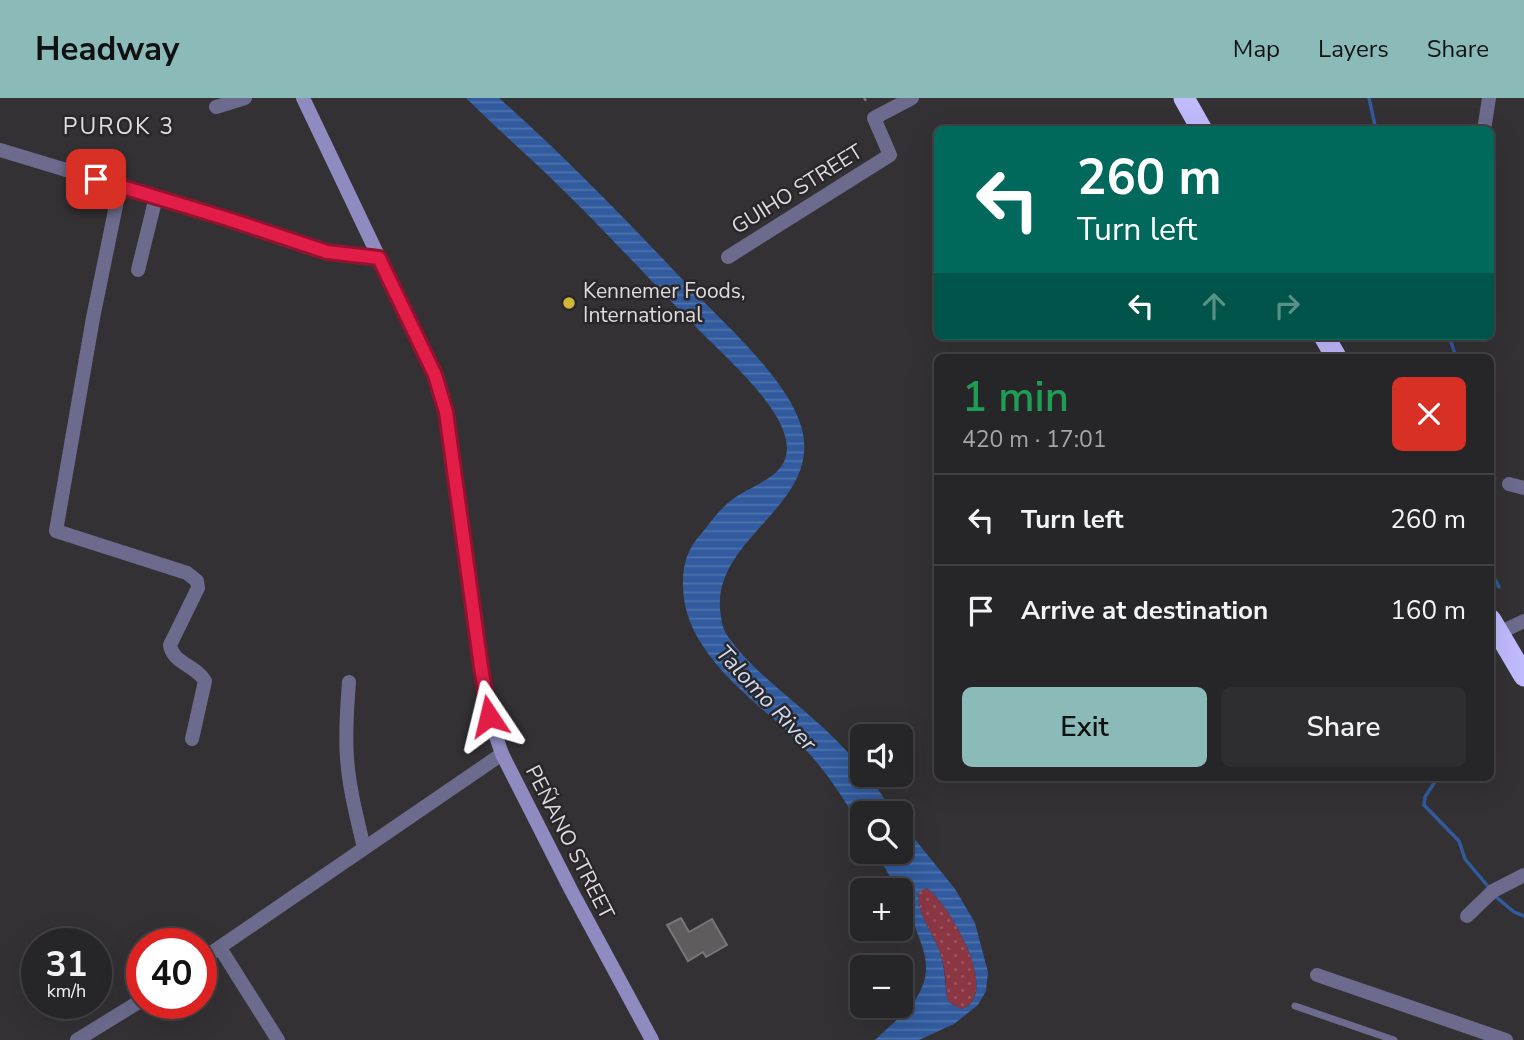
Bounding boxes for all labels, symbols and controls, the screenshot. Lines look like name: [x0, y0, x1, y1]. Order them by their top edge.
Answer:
text: Headway: [35, 27, 179, 72]
text: Map: [1233, 33, 1280, 65]
text: Layers: [1318, 33, 1389, 65]
text: Share: [1427, 33, 1489, 65]
district label: PUROK 3: [63, 111, 175, 142]
street label: GUIHO STREET: [726, 137, 868, 240]
text: 260 m: [1077, 144, 1221, 211]
pin: [66, 149, 126, 209]
icon: left: [962, 154, 1053, 245]
icon: arrive: [77, 160, 115, 198]
text: Turn left: [1077, 208, 1197, 251]
place label: Kennemer Foods, International: [583, 277, 746, 329]
icon: left: [1122, 287, 1160, 325]
icon: ahead: [1195, 287, 1233, 325]
icon: right: [1268, 287, 1306, 325]
marker: Kennemer Foods, International: [561, 295, 577, 311]
text: 1 min: [962, 369, 1069, 426]
button: close: [1392, 377, 1466, 451]
text: 420 m · 17:01: [962, 424, 1107, 455]
icon: left: [962, 501, 1000, 539]
text: Turn left: [1021, 502, 1124, 537]
text: 260 m: [1390, 502, 1466, 537]
icon: arrive: [962, 592, 1000, 630]
text: Arrive at destination: [1021, 593, 1268, 628]
text: 160 m: [1390, 593, 1466, 628]
water label: Talomo River: [709, 638, 824, 759]
position arrow: [452, 679, 526, 753]
button: Exit: [962, 687, 1207, 767]
button: Share: [1221, 687, 1466, 767]
map controls: [850, 724, 913, 1018]
button: sound: [850, 724, 913, 787]
street label: PEÑANO STREET: [519, 760, 621, 924]
button: search: [850, 801, 913, 864]
button: +: [850, 878, 913, 941]
speed limit sign: 40: [126, 928, 217, 1019]
text: 31: [45, 941, 88, 988]
button: −: [850, 955, 913, 1018]
text: km/h: [47, 979, 86, 1003]

